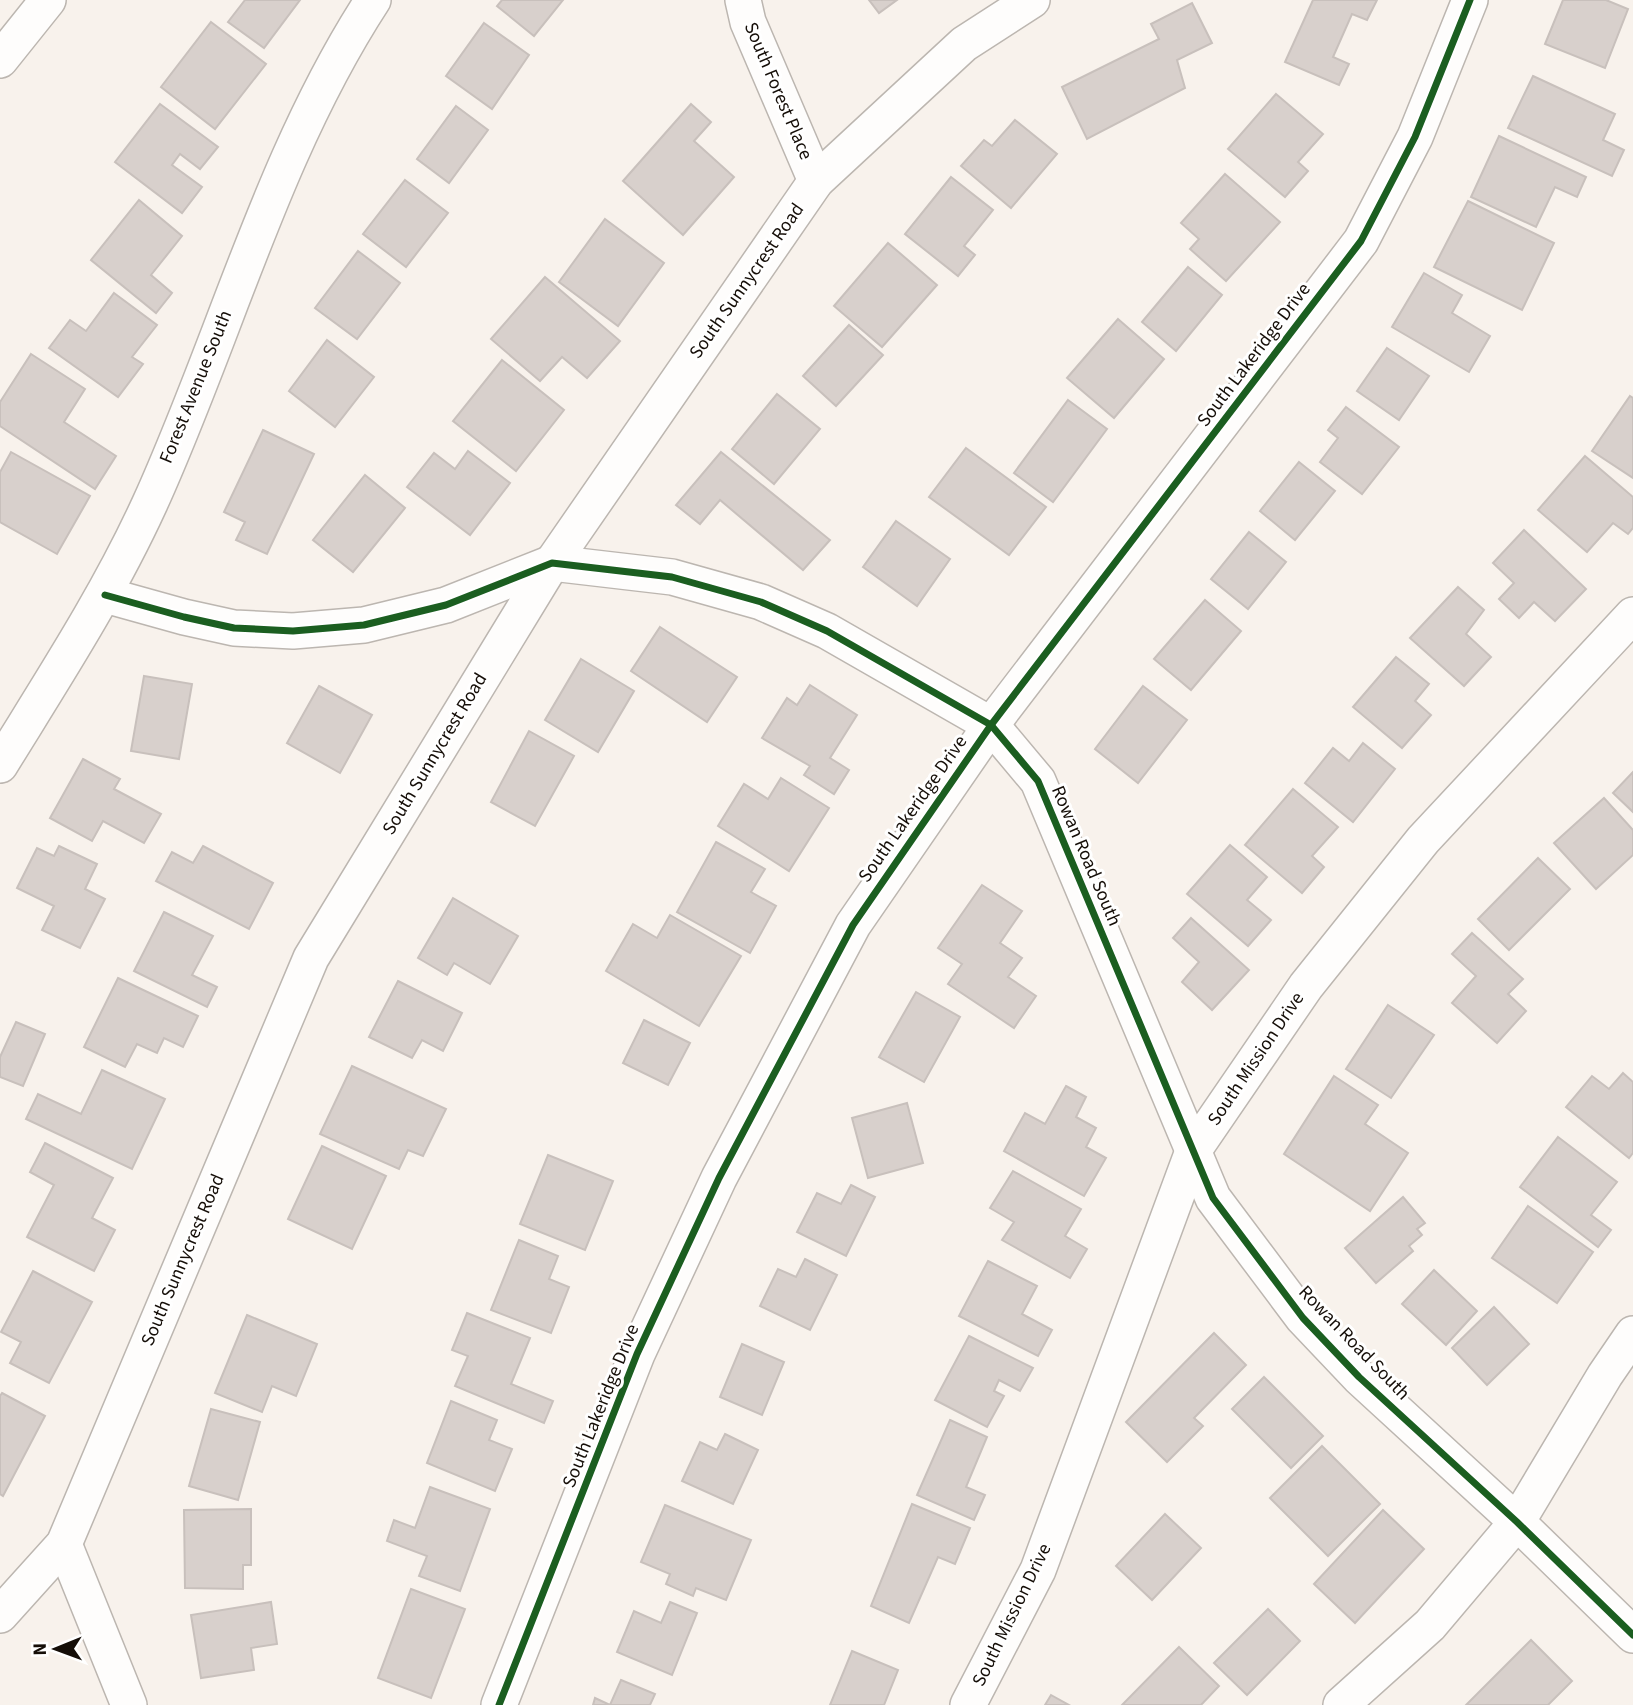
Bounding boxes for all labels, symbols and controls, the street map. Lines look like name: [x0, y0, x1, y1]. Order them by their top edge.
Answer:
street label: South Forest Place: [737, 18, 819, 164]
street label: South Sunnycrest Road: [683, 198, 811, 364]
street label: South Lakeridge Drive: [1191, 277, 1317, 433]
street label: Forest Avenue South: [153, 306, 239, 468]
street label: South Sunnycrest Road: [376, 668, 494, 840]
street label: South Lakeridge Drive: [852, 730, 974, 888]
street label: Rowan Road South: [1044, 782, 1128, 930]
street label: South Mission Drive: [1201, 987, 1311, 1131]
street label: South Sunnycrest Road: [135, 1170, 231, 1350]
street label: Rowan Road South: [1292, 1280, 1416, 1406]
street label: South Lakeridge Drive: [556, 1320, 646, 1492]
street label: South Mission Drive: [966, 1539, 1058, 1691]
north arrow: [21, 1614, 91, 1684]
text: N: [27, 1643, 54, 1656]

